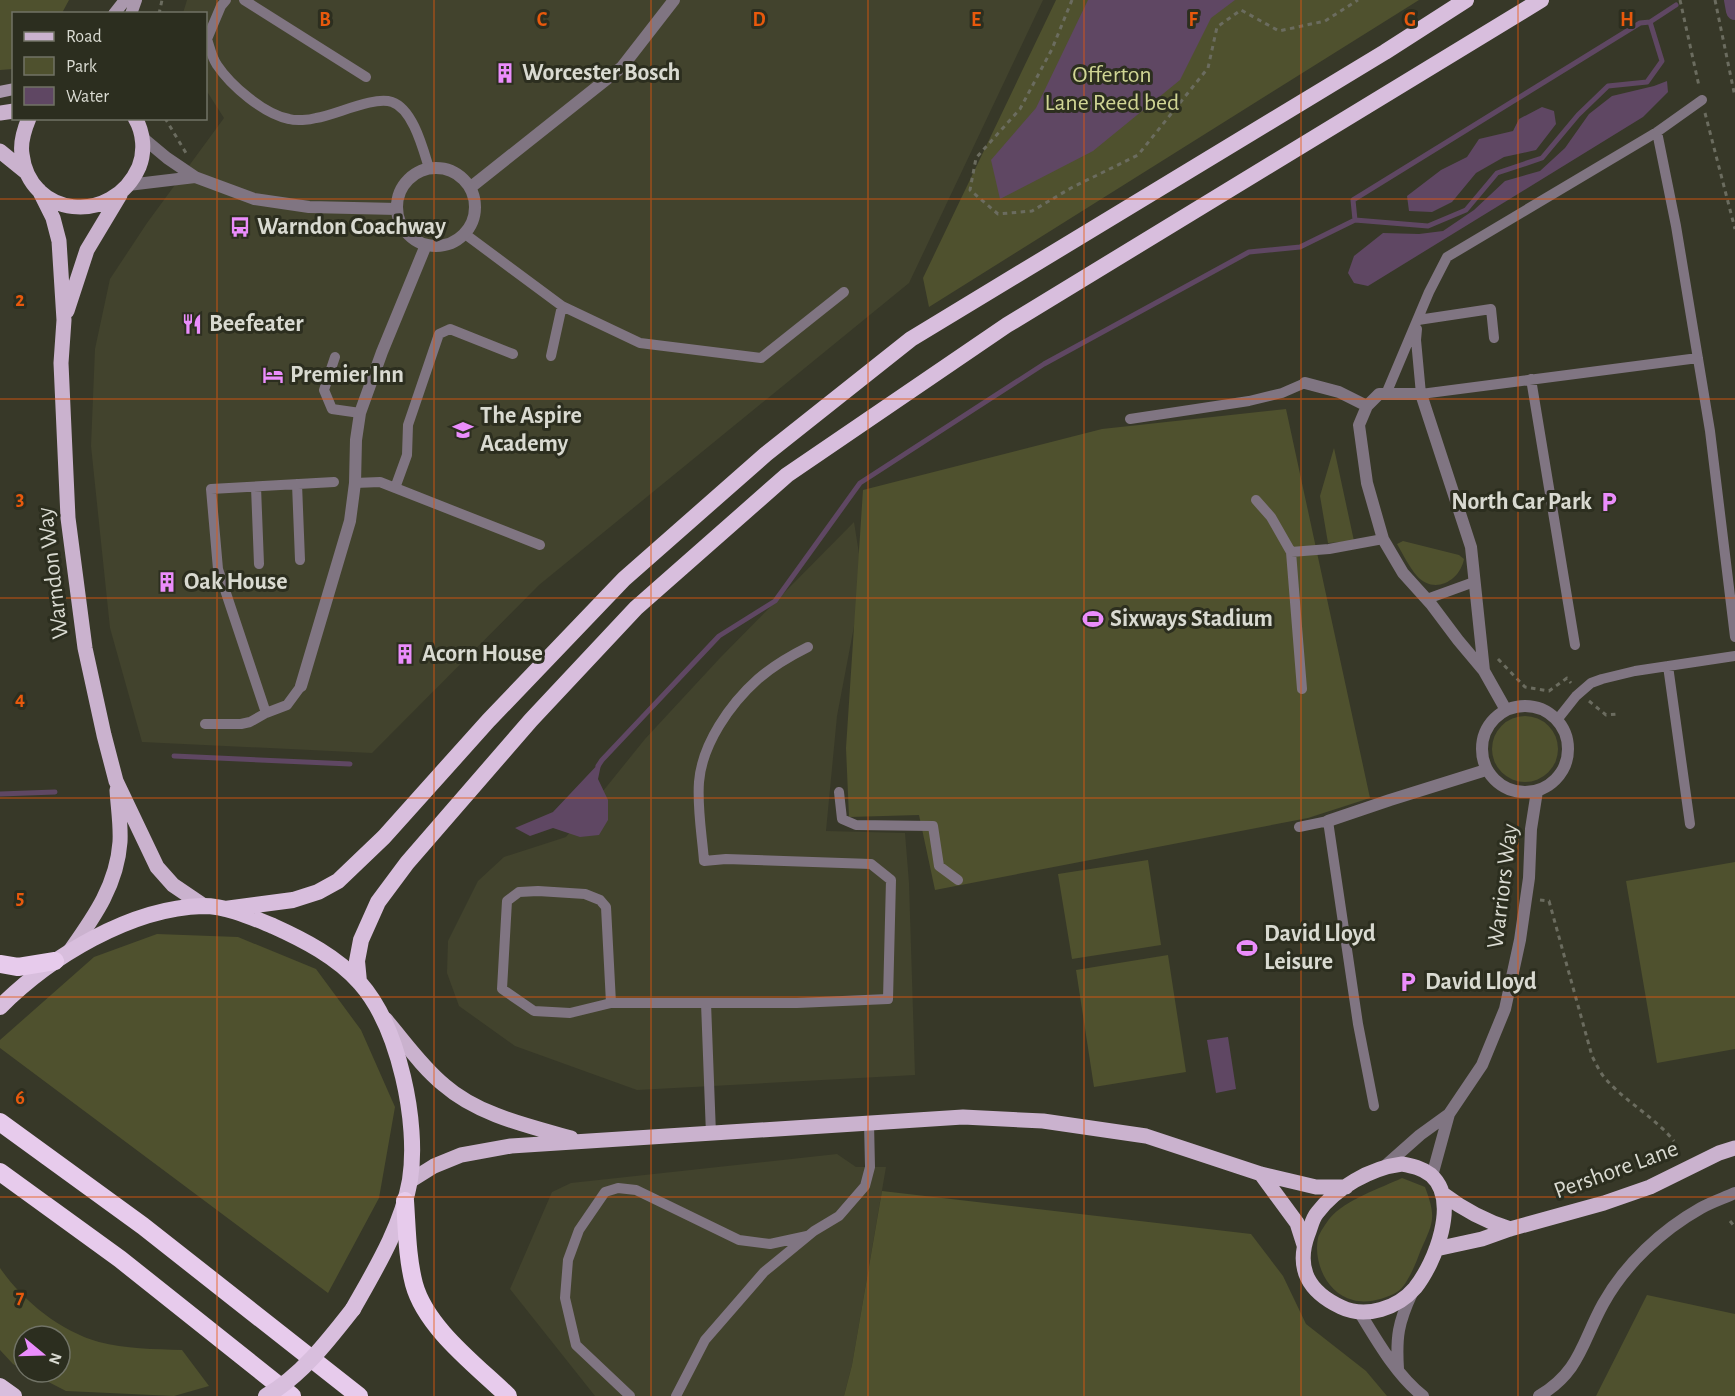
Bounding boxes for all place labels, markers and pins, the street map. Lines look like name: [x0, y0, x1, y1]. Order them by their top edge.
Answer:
building icon: Worcester Bosch: [493, 61, 517, 85]
place label: Worcester Bosch: [522, 61, 680, 85]
bus stop icon: Warndon Coachway: [228, 215, 252, 239]
place label: Warndon Coachway: [257, 215, 446, 239]
restaurant icon: Beefeater: [180, 312, 204, 336]
place label: Beefeater: [209, 312, 304, 336]
hotel icon: Premier Inn: [261, 363, 285, 387]
place label: Premier Inn: [290, 363, 404, 387]
place label: The Aspire Academy: [480, 404, 582, 456]
school or university icon: The Aspire Academy: [451, 418, 475, 442]
place label: North Car Park: [1451, 490, 1592, 514]
parking icon: North Car Park: [1597, 490, 1621, 514]
building icon: Oak House: [155, 570, 179, 594]
place label: Oak House: [184, 570, 288, 594]
sports icon: Sixways Stadium: [1081, 607, 1105, 631]
place label: Sixways Stadium: [1110, 607, 1273, 631]
building icon: Acorn House: [393, 642, 417, 666]
place label: Acorn House: [422, 642, 543, 666]
place label: David Lloyd Leisure: [1264, 922, 1376, 974]
sports icon: David Lloyd Leisure: [1235, 936, 1259, 960]
parking icon: David Lloyd: [1396, 970, 1420, 994]
place label: David Lloyd: [1425, 970, 1537, 994]

